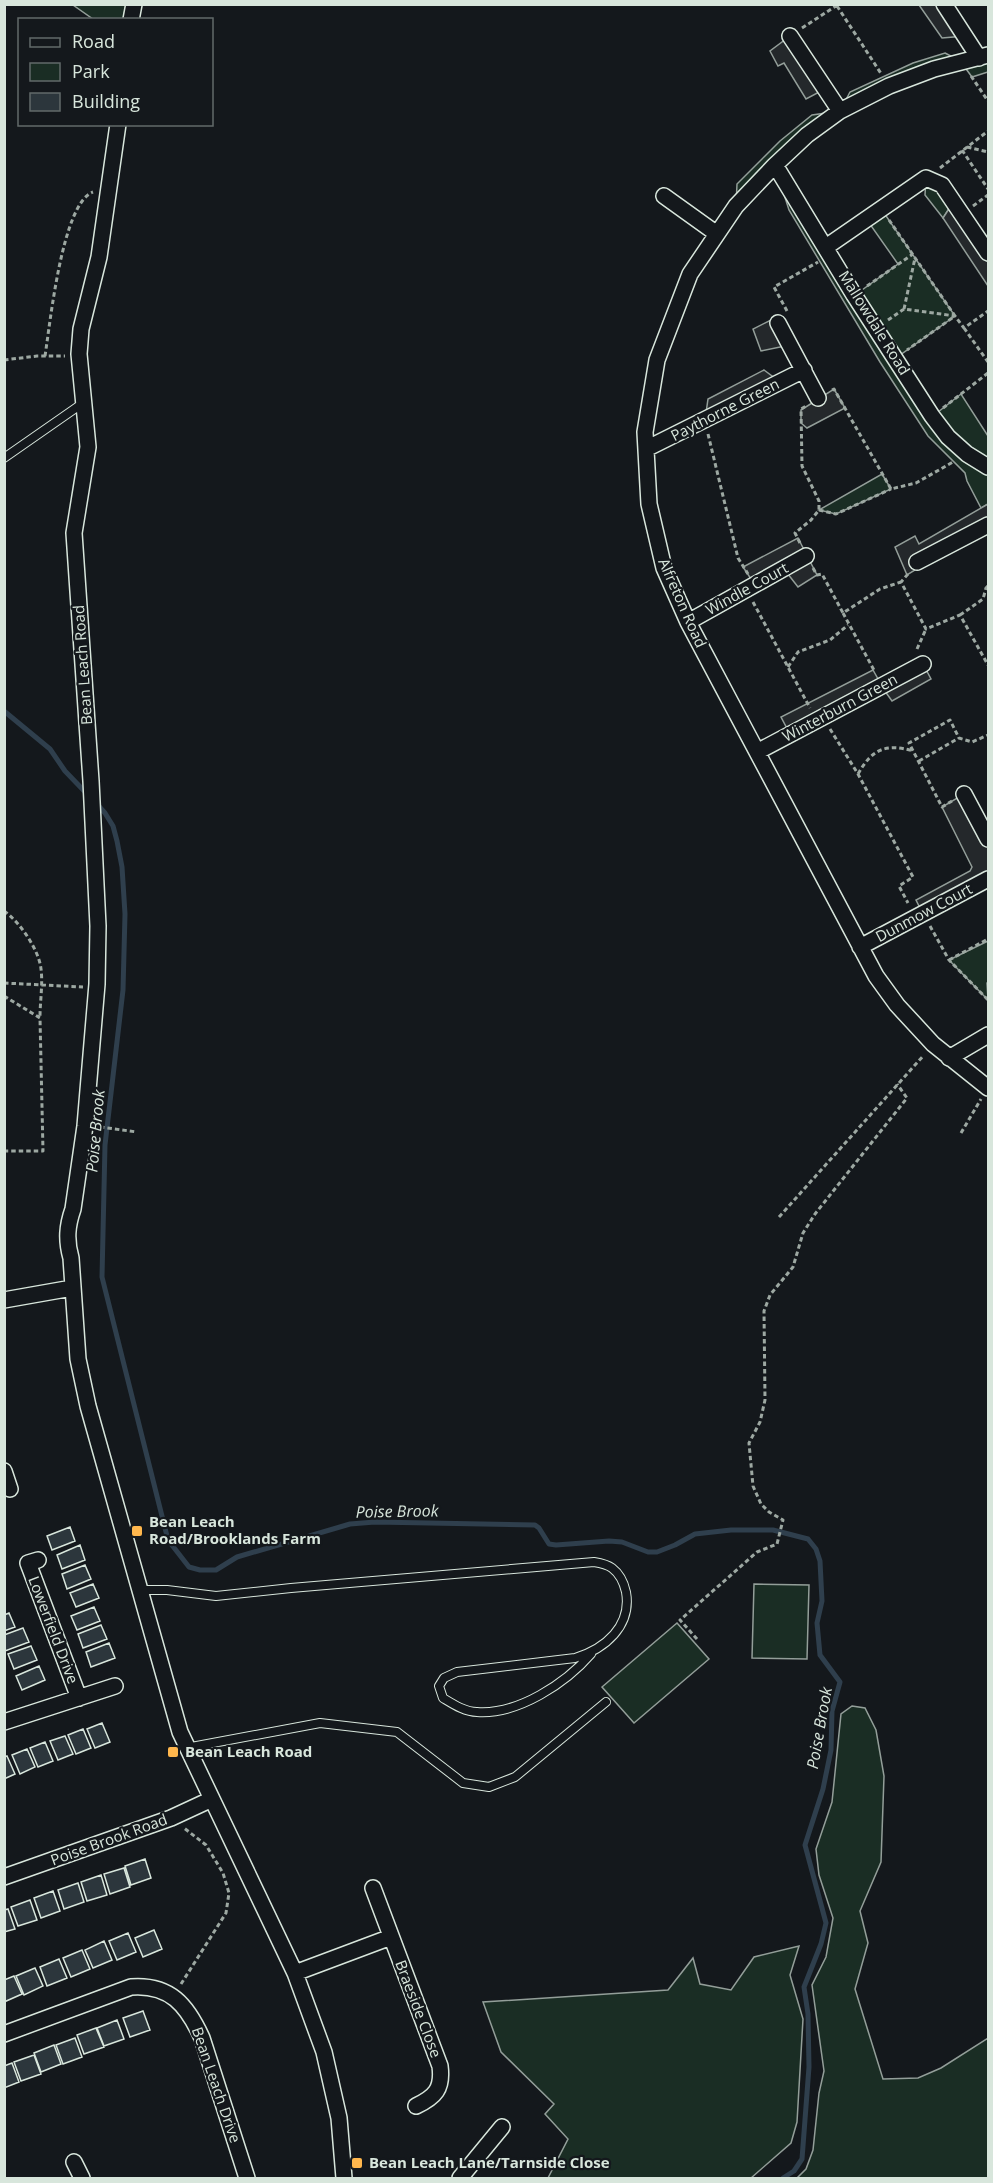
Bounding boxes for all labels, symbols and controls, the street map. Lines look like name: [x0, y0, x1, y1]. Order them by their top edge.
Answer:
legend: [18, 18, 213, 126]
text: Road: [72, 29, 115, 53]
text: Park: [72, 59, 110, 83]
text: Building: [72, 89, 140, 113]
street label: Mallowdale Road: [835, 267, 915, 378]
street label: Paythorne Green: [667, 373, 782, 445]
street label: Alfreton Road: [654, 555, 712, 651]
street label: Windle Court: [702, 557, 791, 619]
street label: Bean Leach Road: [68, 604, 96, 726]
street label: Winterburn Green: [779, 668, 900, 746]
street label: Dunmow Court: [872, 878, 975, 946]
water label: Poise Brook: [80, 1088, 110, 1173]
water label: Poise Brook: [355, 1499, 440, 1523]
place label: Bean Leach Road/Brooklands Farm: [149, 1511, 321, 1548]
marker: Bean Leach Road/Brooklands Farm: [130, 1524, 144, 1538]
street label: Lowerfield Drive: [24, 1573, 84, 1686]
water label: Poise Brook: [801, 1684, 837, 1771]
place label: Bean Leach Road: [185, 1741, 312, 1761]
marker: Bean Leach Road: [166, 1745, 180, 1759]
street label: Poise Brook Road: [48, 1809, 170, 1869]
street label: Braeside Close: [391, 1957, 447, 2060]
street label: Bean Leach Drive: [188, 2024, 246, 2145]
place label: Bean Leach Lane/Tarnside Close: [369, 2152, 610, 2172]
marker: Bean Leach Lane/Tarnside Close: [350, 2156, 364, 2170]

